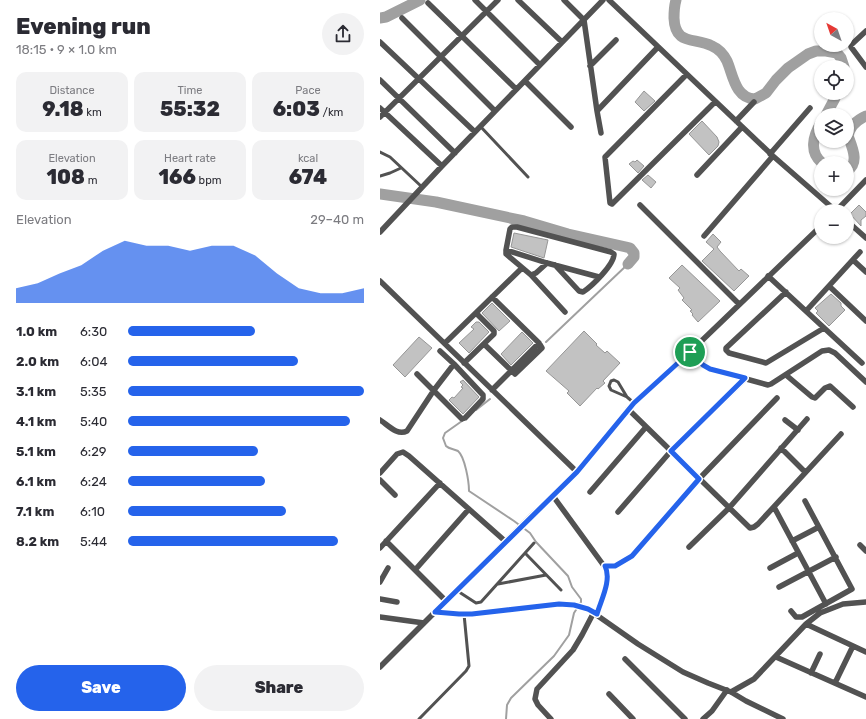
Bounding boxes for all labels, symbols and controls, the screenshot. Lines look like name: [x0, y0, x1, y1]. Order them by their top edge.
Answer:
north arrow: [814, 12, 854, 52]
map controls: [814, 12, 854, 244]
text: Evening run: [16, 13, 151, 40]
button: share: [322, 13, 364, 55]
text: 18:15 · 9 × 1.0 km: [16, 42, 117, 57]
button: locate: [814, 60, 854, 100]
text: Distance: [49, 84, 95, 97]
text: Time: [178, 84, 202, 97]
text: Pace: [295, 84, 321, 97]
text: 9.18: [42, 97, 84, 121]
text: 55:32: [160, 97, 220, 121]
text: 6:03: [273, 97, 320, 121]
text: km: [84, 106, 102, 119]
text: /km: [320, 106, 343, 119]
button: layers: [814, 108, 854, 148]
text: Elevation: [48, 152, 96, 165]
text: Heart rate: [164, 152, 216, 165]
text: kcal: [298, 152, 318, 165]
button: +: [814, 156, 854, 196]
text: 108: [47, 165, 85, 189]
text: 166: [159, 165, 196, 189]
text: 674: [289, 165, 327, 189]
text: m: [85, 174, 97, 187]
text: bpm: [196, 174, 221, 187]
button: −: [814, 204, 854, 244]
text: Elevation: [16, 212, 72, 227]
text: 29–40 m: [310, 212, 364, 227]
text: 1.0 km: [16, 324, 57, 339]
text: 6:30: [80, 324, 107, 339]
pin: [673, 335, 707, 369]
icon: arrive: [679, 341, 701, 363]
text: 2.0 km: [16, 354, 59, 369]
text: 6:04: [80, 354, 108, 369]
text: 3.1 km: [16, 384, 56, 399]
text: 5:35: [80, 384, 107, 399]
text: 4.1 km: [16, 414, 56, 429]
text: 5:40: [80, 414, 107, 429]
text: 5.1 km: [16, 444, 56, 459]
text: 6:29: [80, 444, 107, 459]
text: 6.1 km: [16, 474, 56, 489]
text: 6:24: [80, 474, 107, 489]
text: 7.1 km: [16, 504, 54, 519]
text: 6:10: [80, 504, 105, 519]
text: 8.2 km: [16, 534, 59, 549]
text: 5:44: [80, 534, 107, 549]
button: Save: [16, 665, 186, 711]
button: Share: [194, 665, 364, 711]

